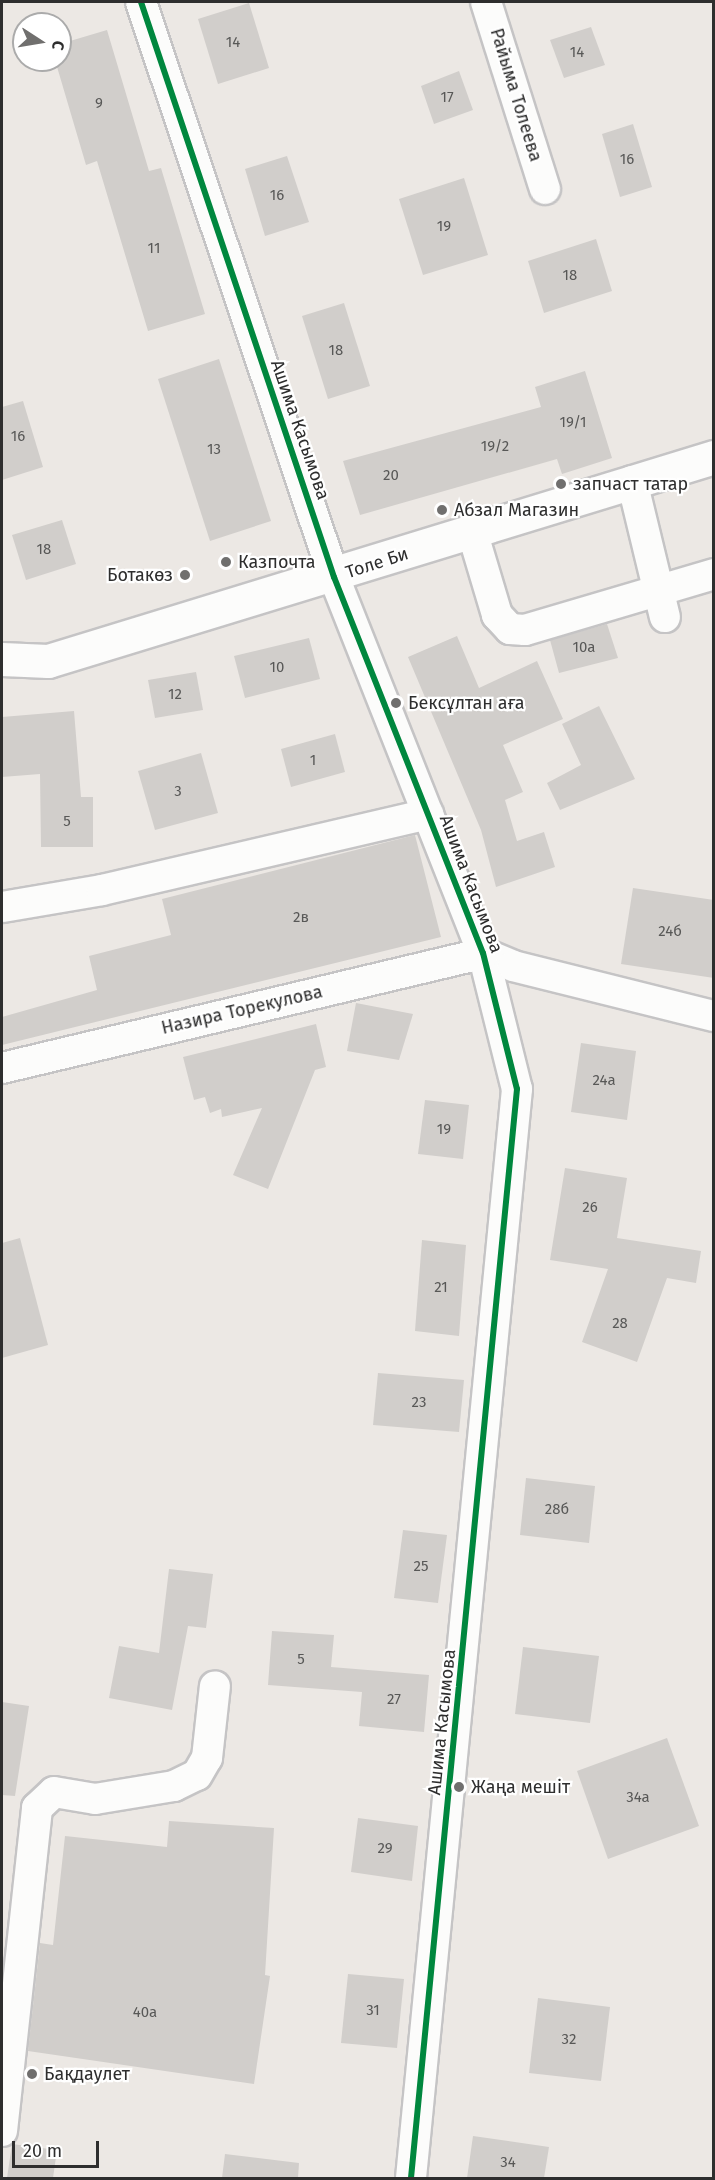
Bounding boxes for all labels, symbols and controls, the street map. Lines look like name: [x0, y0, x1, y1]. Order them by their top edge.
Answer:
north arrow: [12, 12, 72, 72]
street label: Райыма Толеева: [485, 26, 547, 164]
house number: 14: [226, 34, 240, 52]
text: С: [48, 39, 68, 52]
house number: 14: [570, 44, 584, 62]
house number: 17: [440, 89, 454, 107]
house number: 9: [95, 95, 103, 113]
house number: 16: [620, 151, 634, 169]
house number: 16: [270, 187, 284, 205]
house number: 19: [437, 218, 451, 236]
house number: 11: [148, 240, 160, 258]
house number: 18: [563, 267, 577, 285]
house number: 18: [329, 342, 343, 360]
street label: Ашима Касымова: [266, 357, 334, 503]
house number: 19/1: [559, 414, 587, 432]
house number: 16: [11, 428, 25, 446]
house number: 19/2: [481, 438, 509, 456]
house number: 13: [207, 441, 221, 459]
house number: 20: [383, 467, 399, 485]
place label: запчаст татар: [573, 473, 688, 495]
marker: запчаст татар: [554, 477, 568, 491]
place label: Абзал Магазин: [454, 499, 579, 521]
marker: Абзал Магазин: [435, 503, 449, 517]
house number: 18: [37, 541, 51, 559]
street label: Толе Би: [343, 543, 411, 583]
place label: Казпочта: [238, 551, 316, 573]
marker: Казпочта: [219, 555, 233, 569]
place label: Ботакөз: [107, 564, 173, 586]
marker: Ботакөз: [178, 568, 192, 582]
house number: 10а: [572, 639, 596, 657]
house number: 10: [270, 659, 284, 677]
house number: 12: [168, 686, 182, 704]
place label: Бексұлтан аға: [408, 692, 524, 714]
marker: Бексұлтан аға: [389, 696, 403, 710]
house number: 1: [310, 752, 316, 770]
house number: 3: [174, 783, 182, 801]
street label: Ашима Касымова: [435, 812, 507, 956]
house number: 5: [63, 813, 71, 831]
house number: 2в: [293, 909, 309, 927]
house number: 24б: [658, 923, 682, 941]
street label: Назира Торекулова: [159, 981, 325, 1039]
house number: 24а: [592, 1072, 616, 1090]
house number: 19: [437, 1121, 451, 1139]
house number: 26: [582, 1199, 598, 1217]
house number: 21: [434, 1279, 448, 1297]
house number: 28: [612, 1315, 628, 1333]
house number: 23: [412, 1394, 426, 1412]
house number: 28б: [545, 1501, 569, 1519]
house number: 25: [414, 1558, 428, 1576]
street label: Ашима Касымова: [424, 1648, 460, 1796]
house number: 5: [297, 1651, 305, 1669]
house number: 27: [387, 1691, 401, 1709]
place label: Жаңа мешіт: [471, 1776, 570, 1798]
marker: Жаңа мешіт: [452, 1780, 466, 1794]
house number: 34а: [626, 1789, 650, 1807]
house number: 29: [377, 1840, 393, 1858]
house number: 31: [366, 2002, 380, 2020]
house number: 40а: [133, 2004, 157, 2022]
house number: 32: [562, 2031, 576, 2049]
place label: Бақдаулет: [44, 2063, 130, 2085]
marker: Бақдаулет: [25, 2067, 39, 2081]
scale bar: [15, 2129, 102, 2167]
text: 20 m: [23, 2140, 62, 2162]
house number: 34: [500, 2154, 516, 2172]

